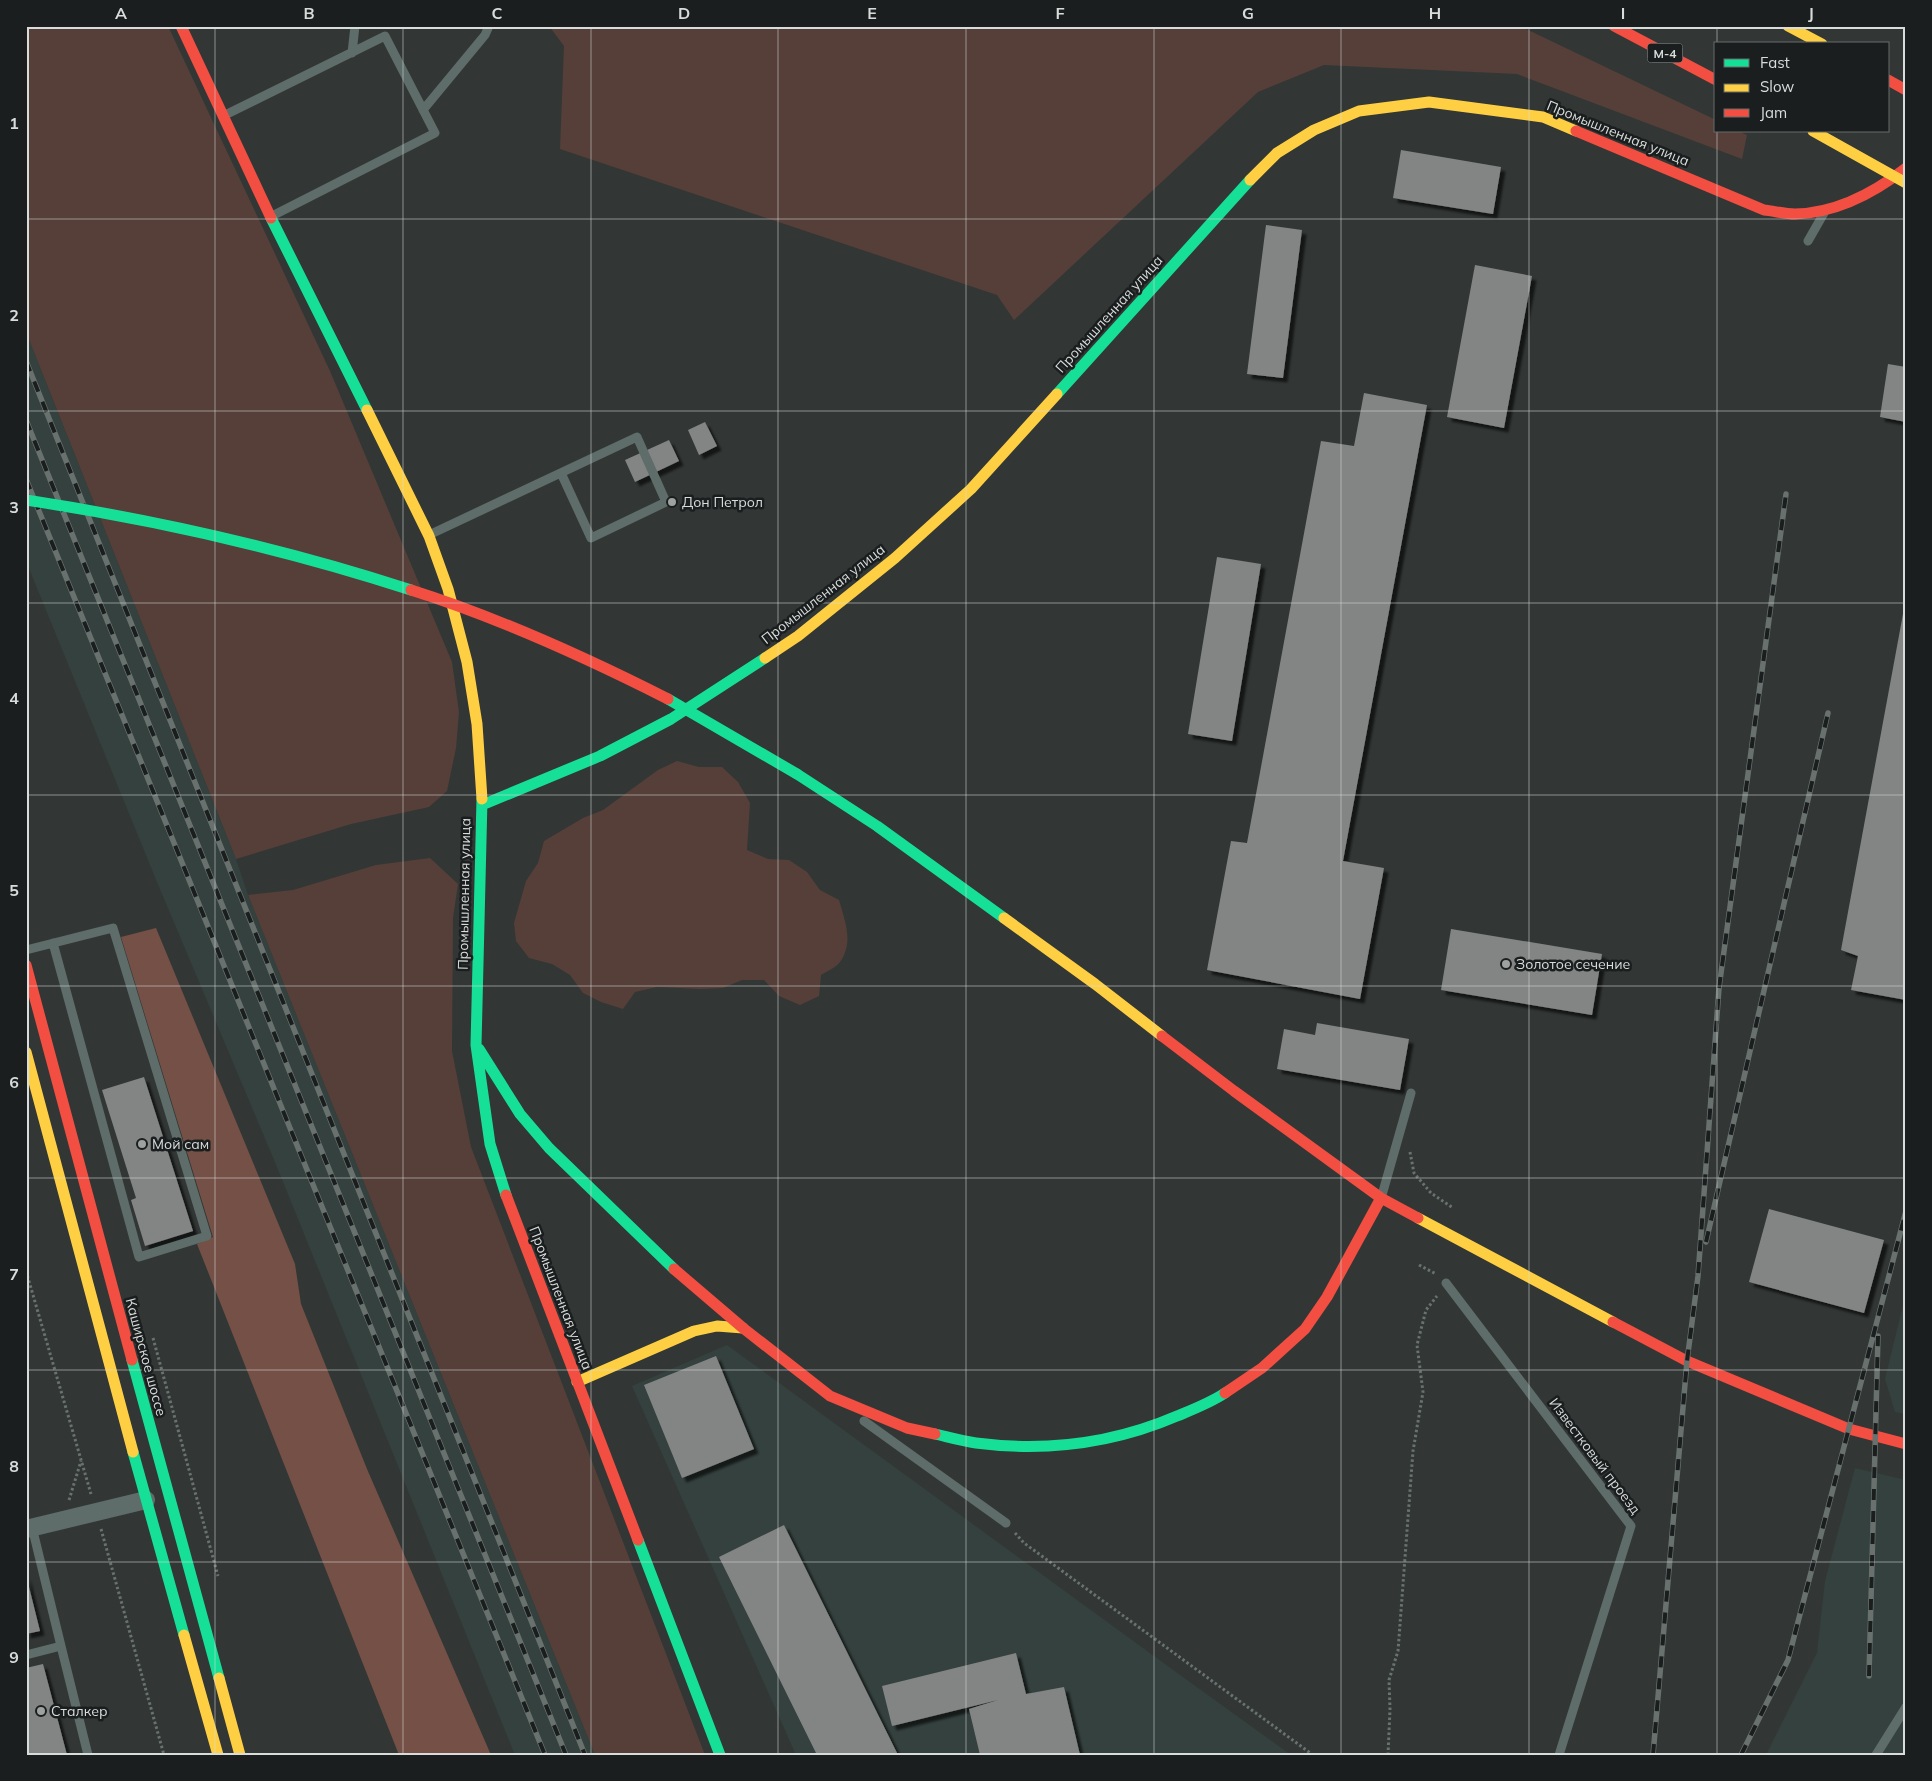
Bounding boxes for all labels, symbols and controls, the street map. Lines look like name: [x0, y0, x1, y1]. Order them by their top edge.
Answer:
text: A: [115, 3, 127, 23]
text: B: [303, 3, 315, 23]
text: C: [492, 3, 503, 23]
text: D: [678, 3, 690, 23]
text: E: [867, 3, 877, 23]
text: F: [1055, 3, 1065, 23]
text: G: [1242, 3, 1254, 23]
text: H: [1429, 3, 1441, 23]
text: I: [1621, 3, 1625, 23]
text: J: [1808, 3, 1814, 23]
legend: [1714, 42, 1890, 132]
road number: М-4: [1648, 44, 1682, 62]
text: Fast: [1760, 53, 1790, 72]
text: Slow: [1760, 77, 1794, 96]
street label: Промышленная улица: [1544, 96, 1692, 170]
text: Jam: [1760, 103, 1787, 122]
text: 1: [9, 113, 19, 133]
street label: Промышленная улица: [1051, 251, 1167, 377]
text: 2: [9, 305, 19, 325]
place label: Дон Петрол: [682, 493, 763, 511]
marker: Дон Петрол: [666, 496, 678, 508]
text: 3: [9, 497, 19, 517]
street label: Промышленная улица: [758, 540, 888, 648]
text: 4: [9, 688, 19, 708]
street label: Промышленная улица: [454, 818, 474, 970]
text: 5: [9, 880, 19, 900]
place label: Золотое сечение: [1516, 955, 1631, 973]
marker: Золотое сечение: [1500, 958, 1512, 970]
text: 6: [9, 1072, 19, 1092]
place label: Мой сам: [152, 1135, 209, 1153]
marker: Мой сам: [136, 1138, 148, 1150]
street label: Промышленная улица: [525, 1224, 597, 1372]
text: 7: [9, 1264, 19, 1284]
street label: Каширское шоссе: [122, 1296, 170, 1418]
street label: Известковый проезд: [1545, 1394, 1645, 1518]
text: 8: [9, 1456, 19, 1476]
text: 9: [9, 1647, 19, 1667]
place label: Сталкер: [51, 1702, 108, 1720]
marker: Сталкер: [35, 1705, 47, 1717]

